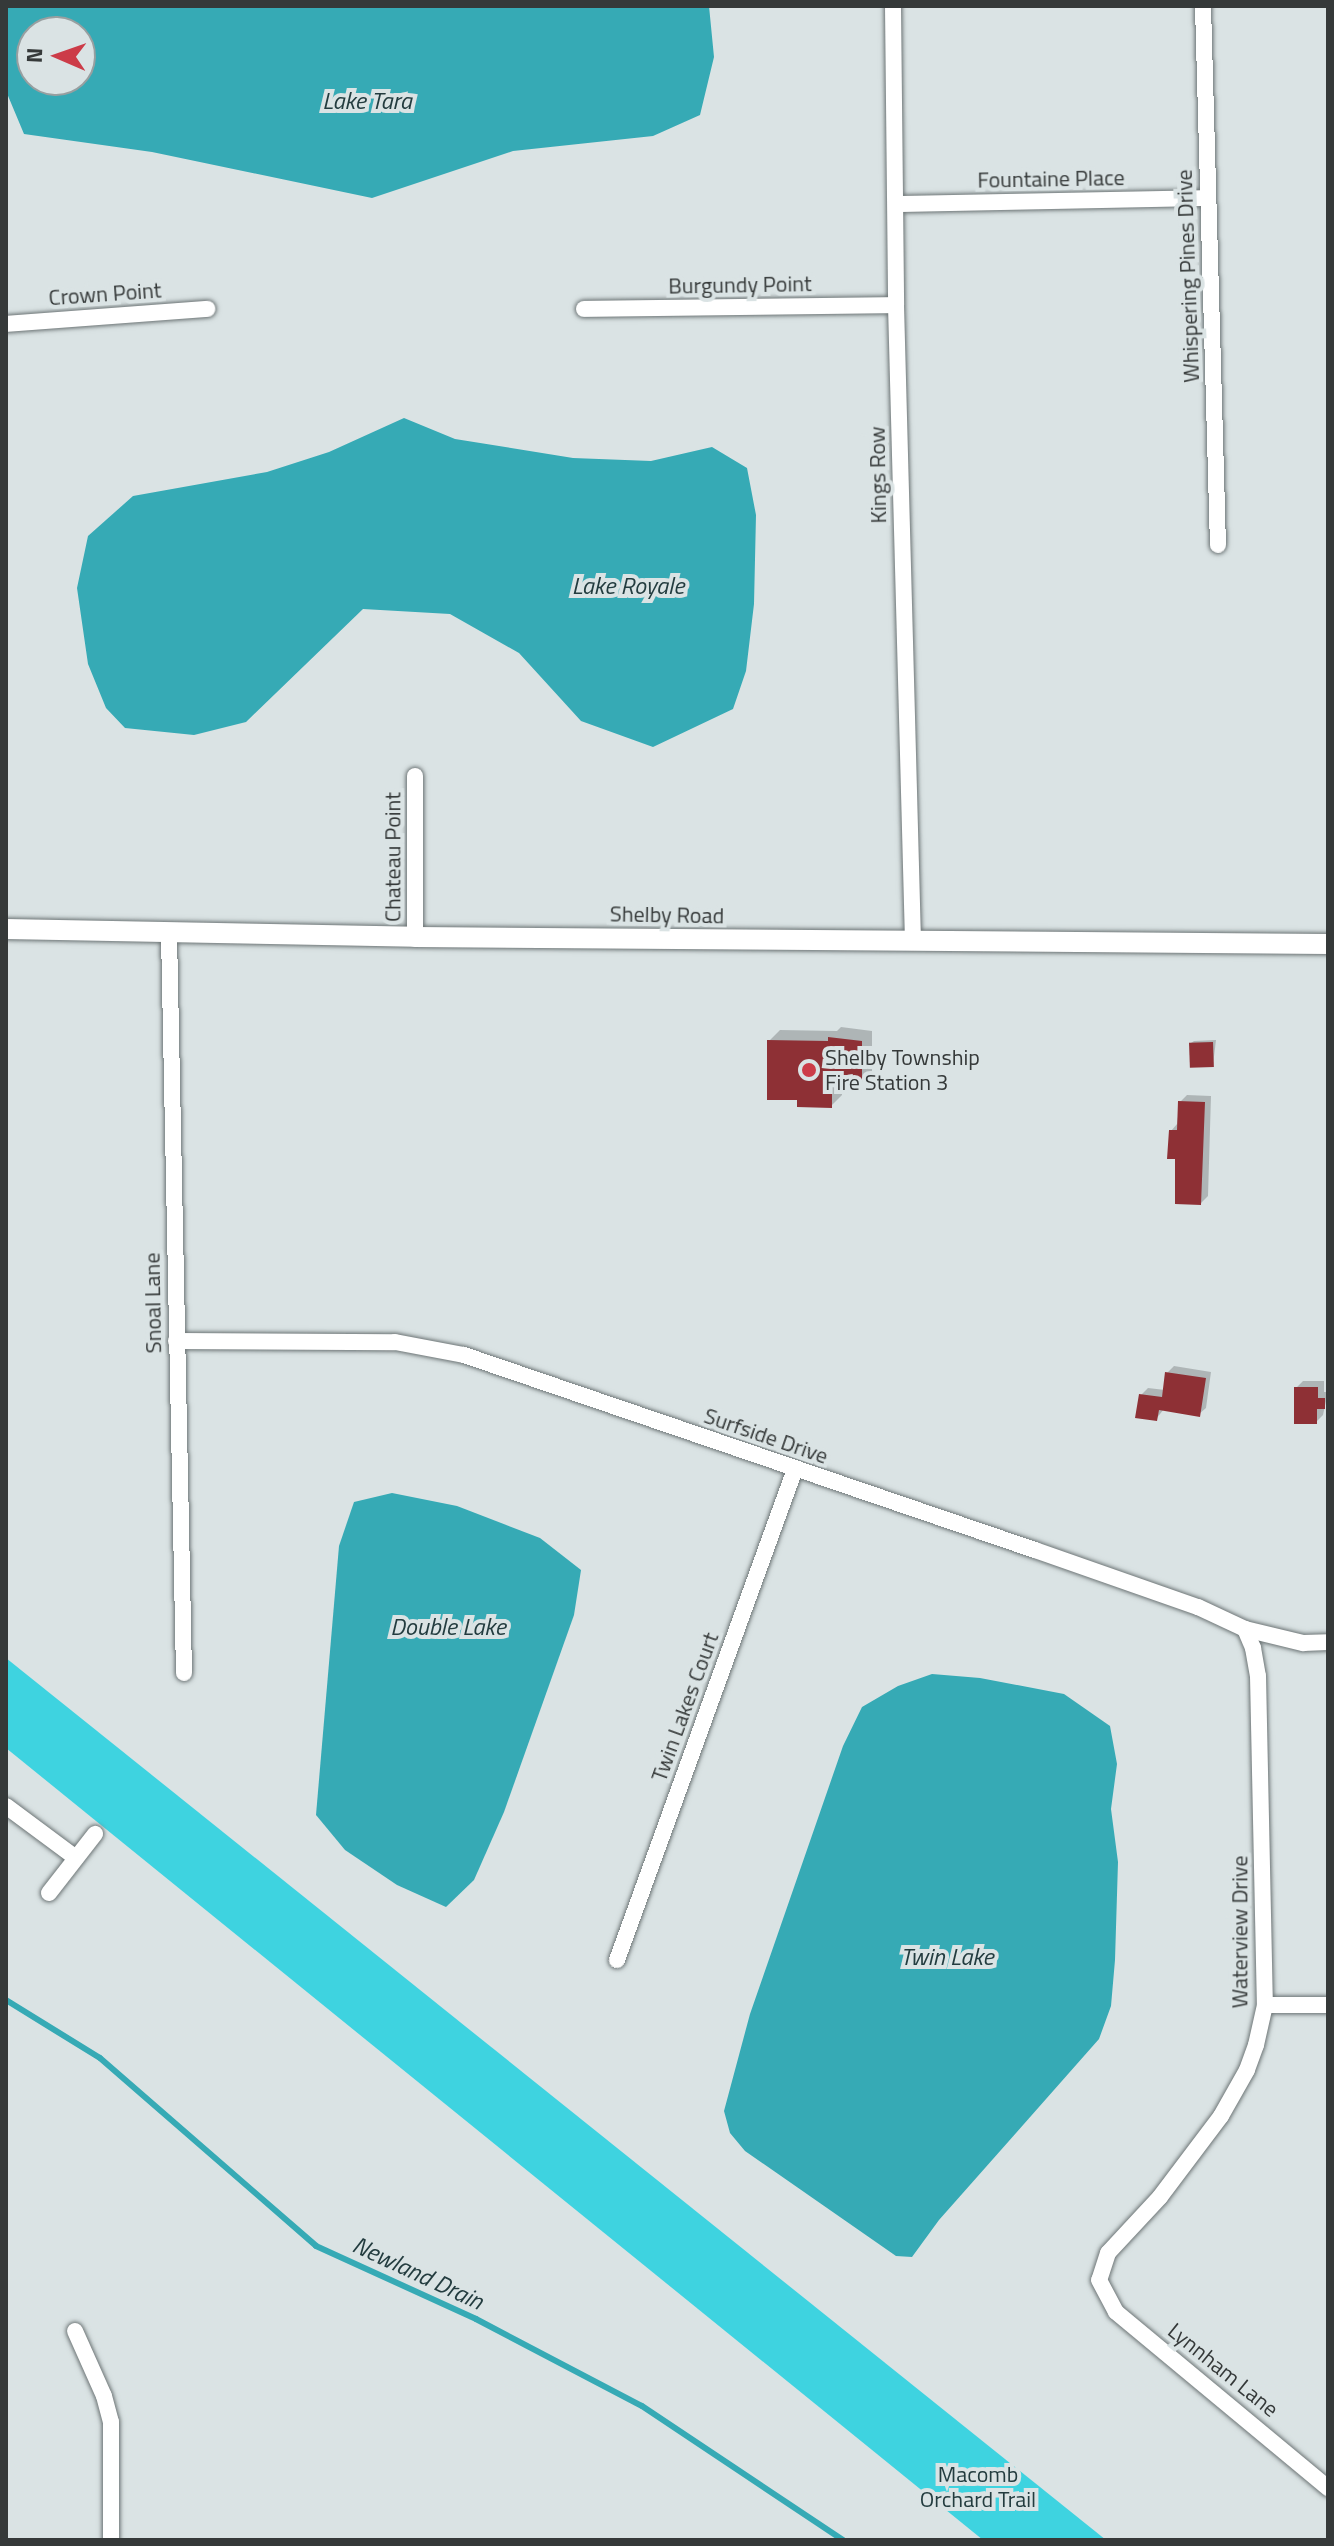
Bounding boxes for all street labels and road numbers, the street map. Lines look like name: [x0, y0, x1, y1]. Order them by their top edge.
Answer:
street label: Fountaine Place: [977, 165, 1125, 193]
street label: Whispering Pines Drive: [1171, 169, 1205, 383]
street label: Burgundy Point: [668, 271, 812, 299]
street label: Crown Point: [48, 277, 162, 311]
street label: Kings Row: [864, 426, 892, 524]
street label: Chateau Point: [380, 792, 406, 922]
street label: Shelby Road: [610, 901, 724, 929]
street label: Snoal Lane: [139, 1252, 167, 1354]
street label: Surfside Drive: [701, 1402, 831, 1470]
street label: Twin Lakes Court: [646, 1629, 724, 1785]
street label: Waterview Drive: [1227, 1856, 1253, 2008]
street label: Lynnham Lane: [1162, 2317, 1284, 2423]

